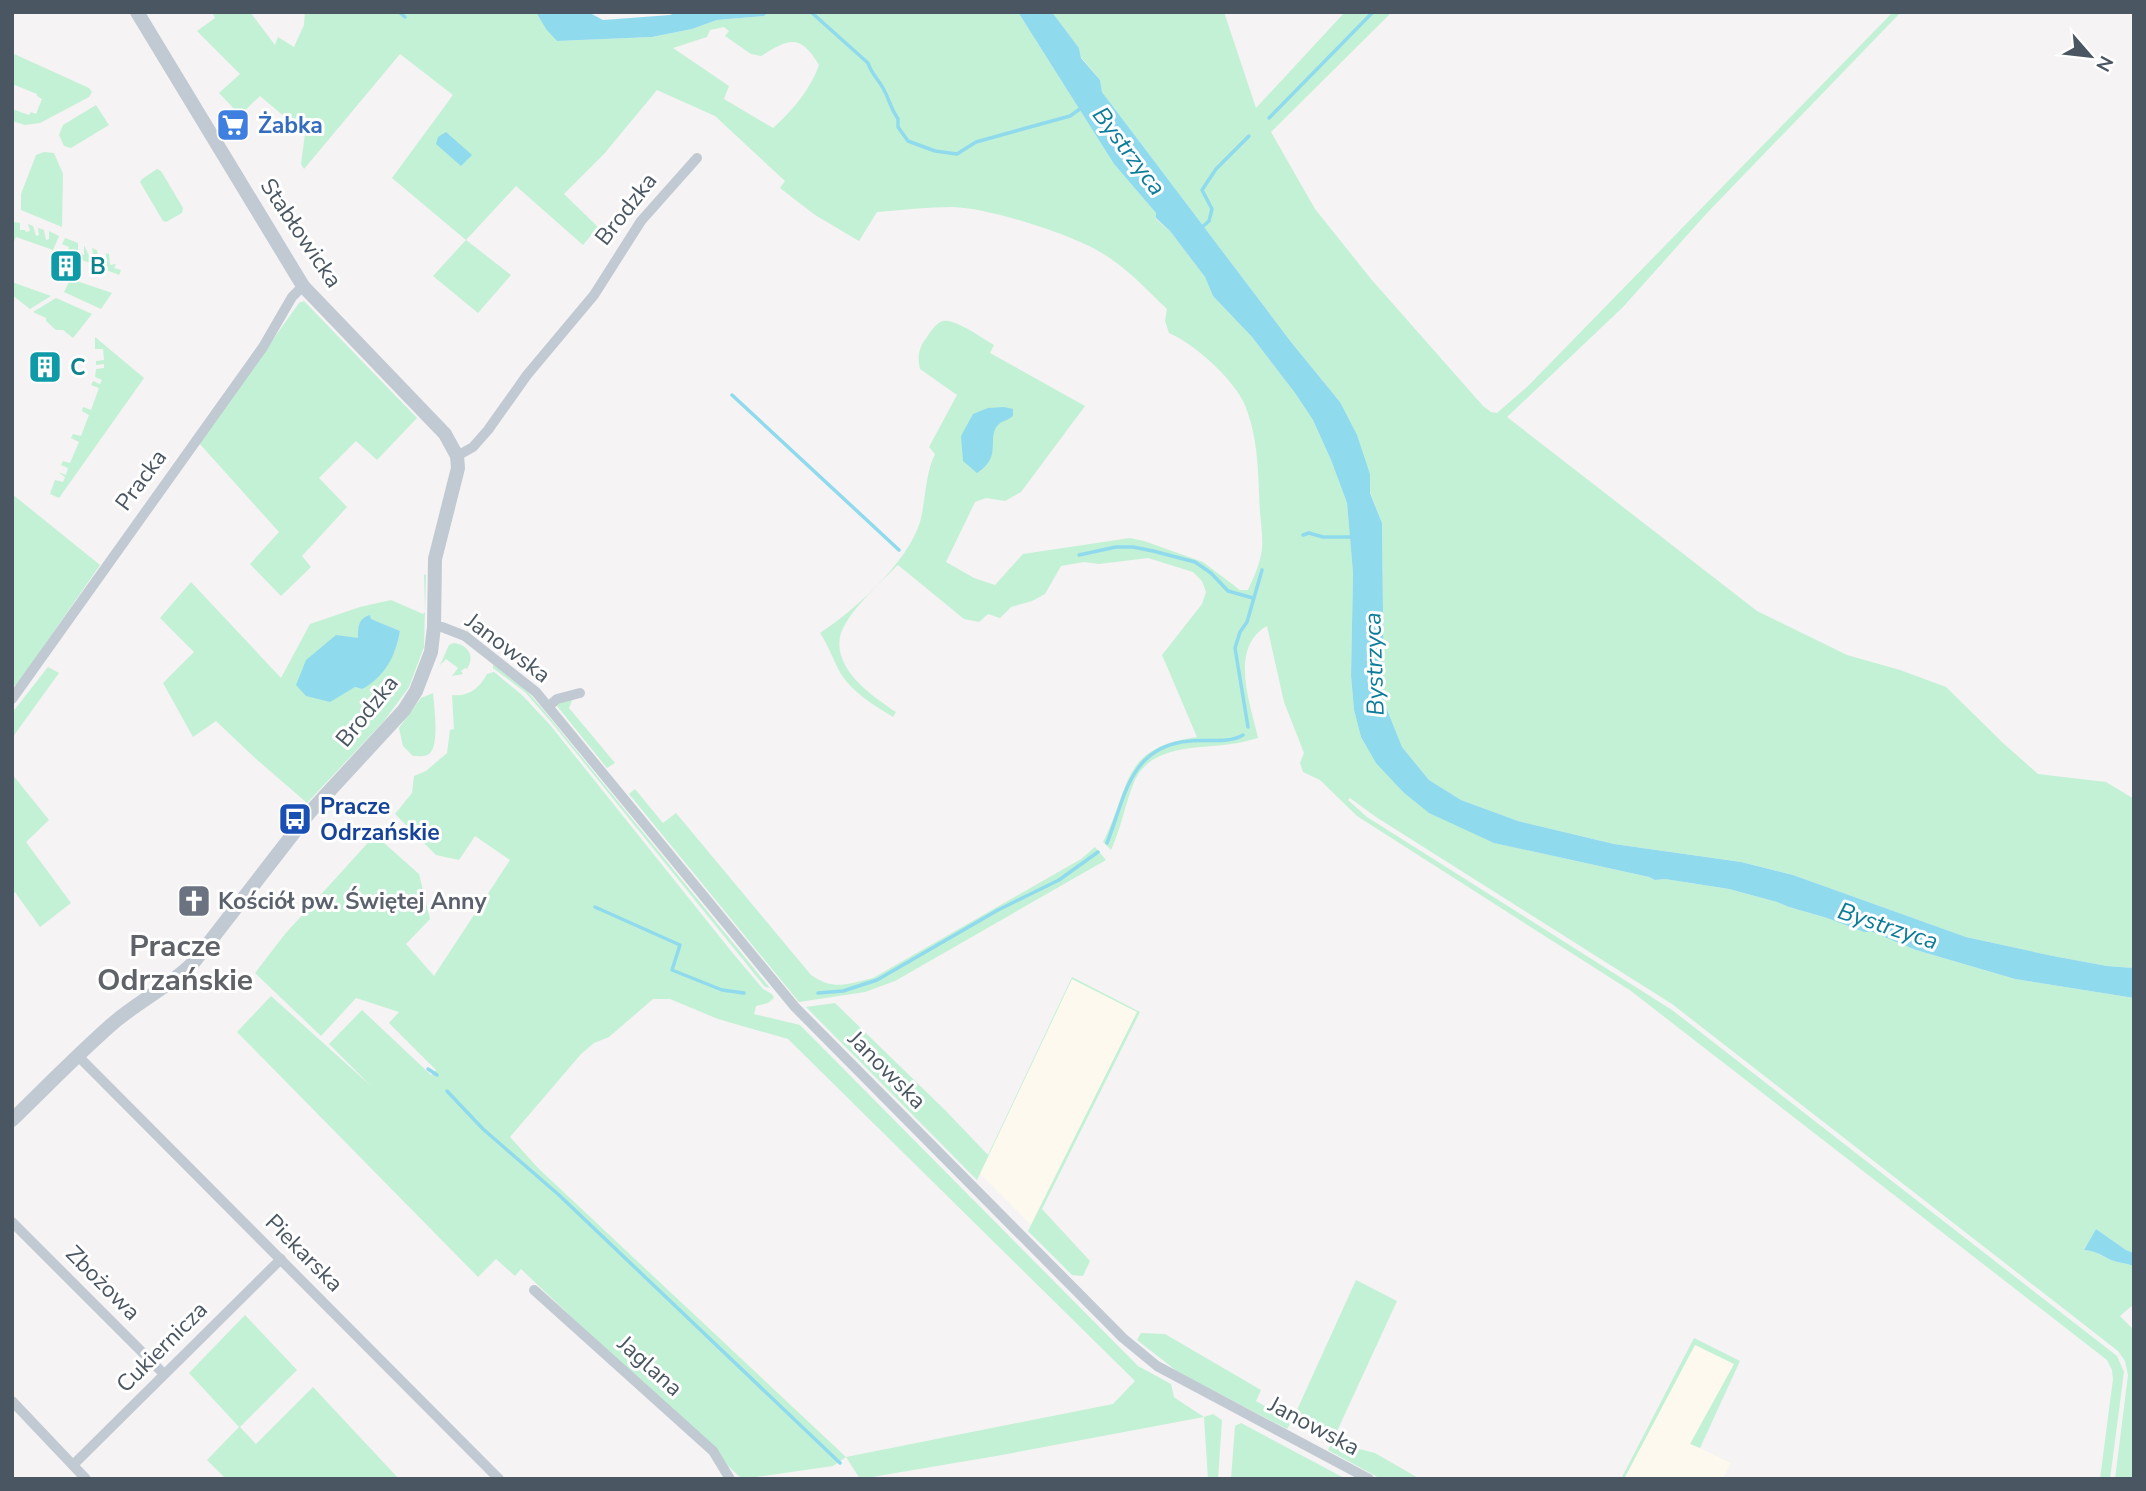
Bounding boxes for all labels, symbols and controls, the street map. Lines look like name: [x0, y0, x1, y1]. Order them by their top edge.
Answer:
north arrow: [2055, 21, 2125, 91]
text: N: [2089, 51, 2119, 76]
water label: Bystrzyca: [1085, 100, 1173, 202]
supermarket icon: Żabka: [214, 106, 252, 144]
place label: Żabka: [258, 110, 323, 141]
street label: Brodzka: [588, 166, 664, 252]
street label: Stabłowicka: [253, 172, 349, 294]
building icon: B: [47, 247, 85, 285]
place label: B: [90, 251, 106, 282]
building icon: C: [26, 348, 64, 386]
place label: C: [70, 352, 86, 383]
street label: Pracka: [108, 443, 174, 517]
street label: Janowska: [458, 605, 557, 690]
water label: Bystrzyca: [1356, 612, 1392, 716]
street label: Brodzka: [329, 669, 405, 753]
place label: Pracze Odrzańskie: [320, 791, 440, 848]
bus stop icon: Pracze Odrzańskie: [276, 800, 314, 838]
church icon: Kościół pw. Świętej Anny: [175, 882, 213, 920]
place label: Kościół pw. Świętej Anny: [218, 886, 487, 917]
water label: Bystrzyca: [1834, 895, 1942, 957]
district label: Pracze Odrzańskie: [97, 926, 253, 1001]
street label: Janowska: [840, 1023, 933, 1116]
street label: Piekarska: [258, 1207, 350, 1299]
street label: Zbożowa: [59, 1239, 147, 1327]
street label: Cukiernicza: [110, 1295, 214, 1399]
street label: Jaglana: [610, 1328, 689, 1403]
street label: Janowska: [1262, 1389, 1365, 1463]

